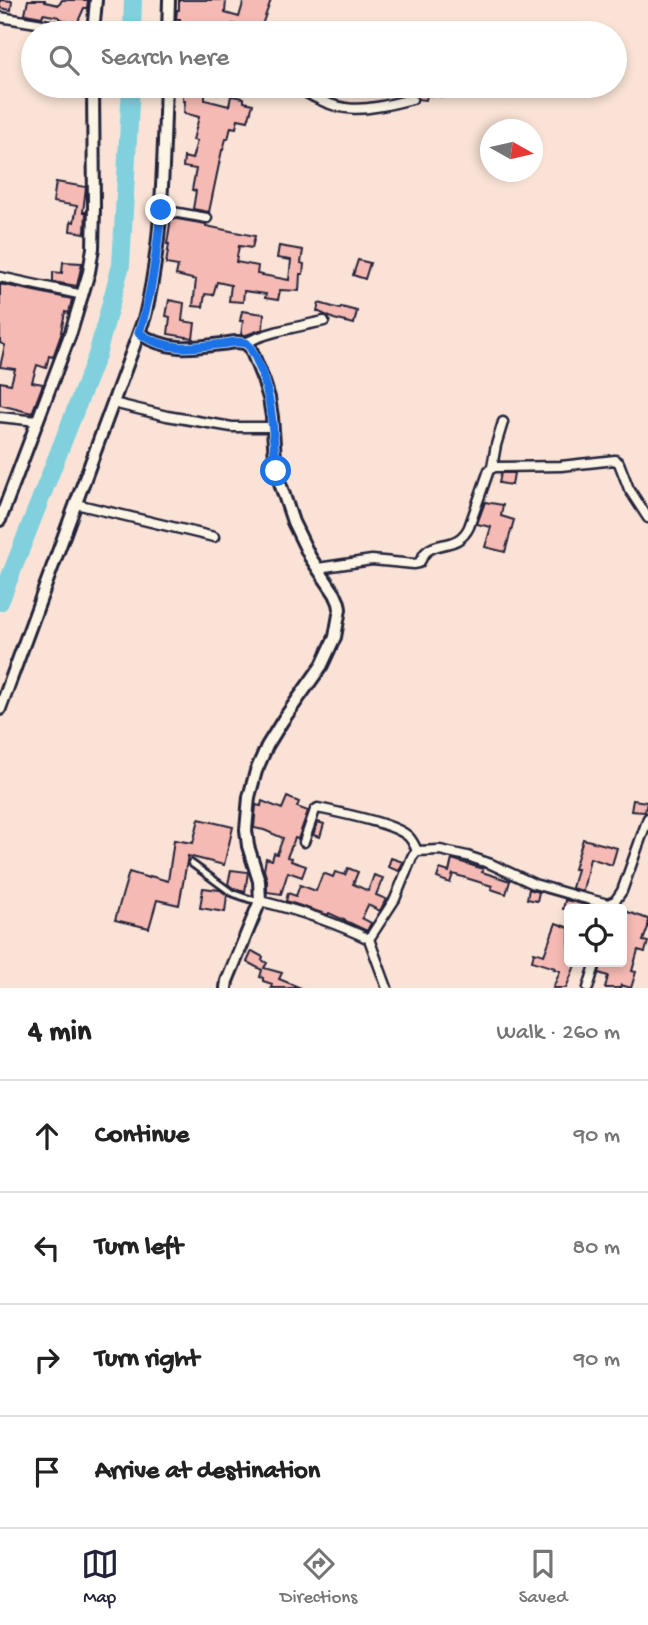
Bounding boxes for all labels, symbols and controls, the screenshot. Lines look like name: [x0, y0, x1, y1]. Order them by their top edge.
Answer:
search box: [21, 21, 627, 98]
icon: search: [45, 41, 83, 79]
text: Search here: [101, 44, 229, 75]
north arrow: [480, 119, 543, 182]
route end: [145, 194, 176, 225]
route start: [260, 455, 291, 486]
map controls: [564, 904, 627, 967]
button: locate: [564, 904, 627, 967]
text: 4 min: [28, 1016, 91, 1051]
text: Walk · 260 m: [496, 1020, 620, 1047]
icon: ahead: [28, 1117, 66, 1155]
text: Continue: [95, 1121, 189, 1152]
text: 90 m: [574, 1123, 620, 1150]
icon: left: [28, 1229, 66, 1267]
text: Turn left: [95, 1233, 183, 1264]
text: 80 m: [573, 1235, 620, 1262]
icon: right: [28, 1341, 66, 1379]
text: Turn right: [95, 1345, 199, 1376]
text: 90 m: [574, 1347, 620, 1374]
icon: arrive: [28, 1453, 66, 1491]
text: Arrive at destination: [95, 1457, 320, 1488]
tab: Map: [81, 1545, 119, 1610]
tab: Directions: [280, 1545, 357, 1610]
tab: Saved: [519, 1545, 567, 1610]

